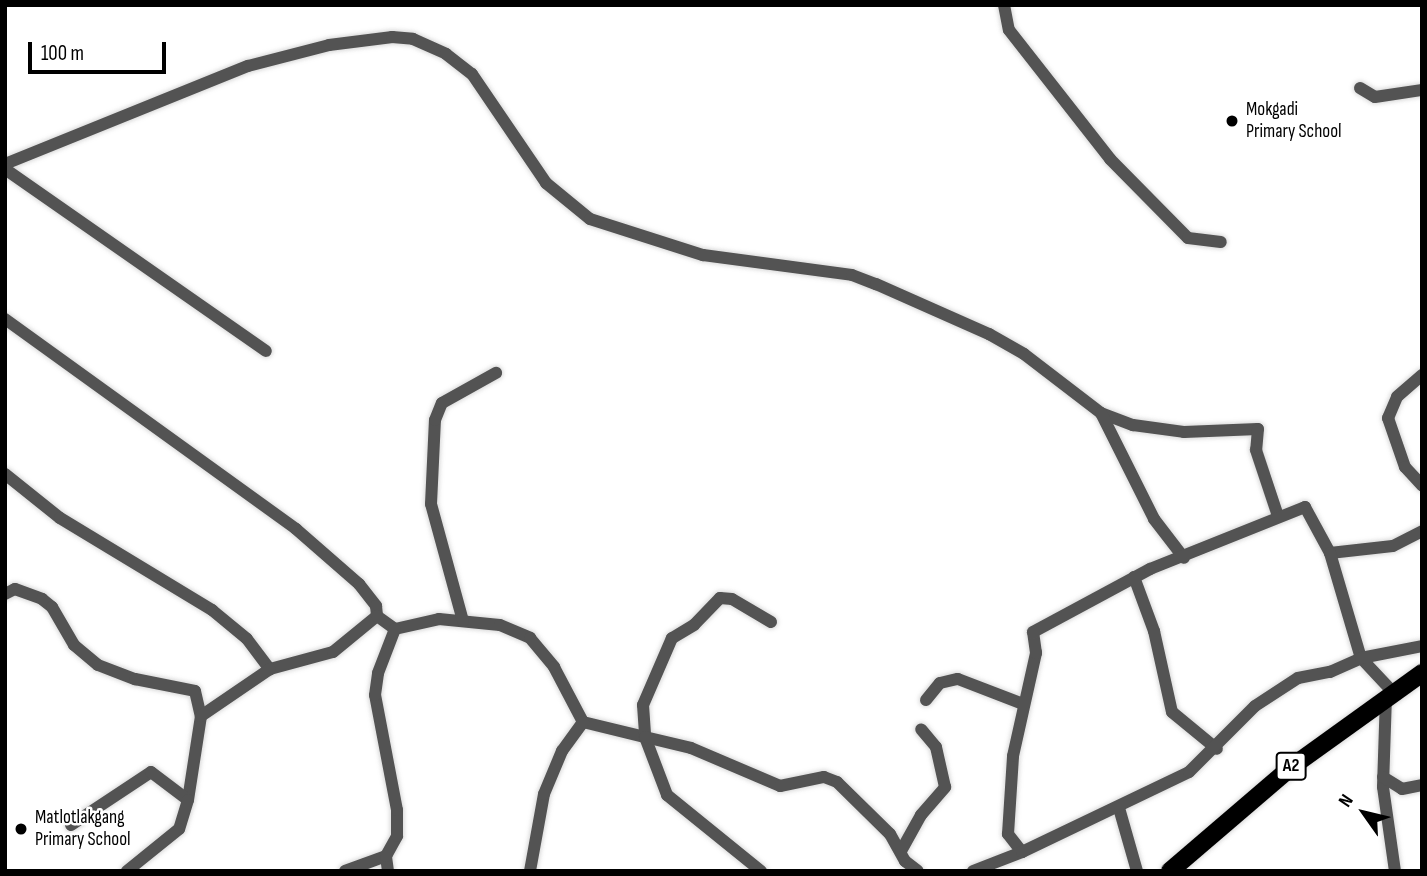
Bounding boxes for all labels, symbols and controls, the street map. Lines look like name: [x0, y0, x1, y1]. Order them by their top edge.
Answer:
scale bar: [32, 28, 170, 72]
text: 100 m: [41, 41, 84, 66]
place label: Mokgadi Primary School: [1246, 99, 1342, 143]
marker: Mokgadi Primary School: [1224, 113, 1240, 129]
road number: A2: [1275, 752, 1307, 780]
north arrow: [1329, 778, 1399, 848]
text: N: [1334, 790, 1359, 812]
place label: Matlotlakgang Primary School: [35, 807, 131, 851]
marker: Matlotlakgang Primary School: [13, 821, 29, 837]

